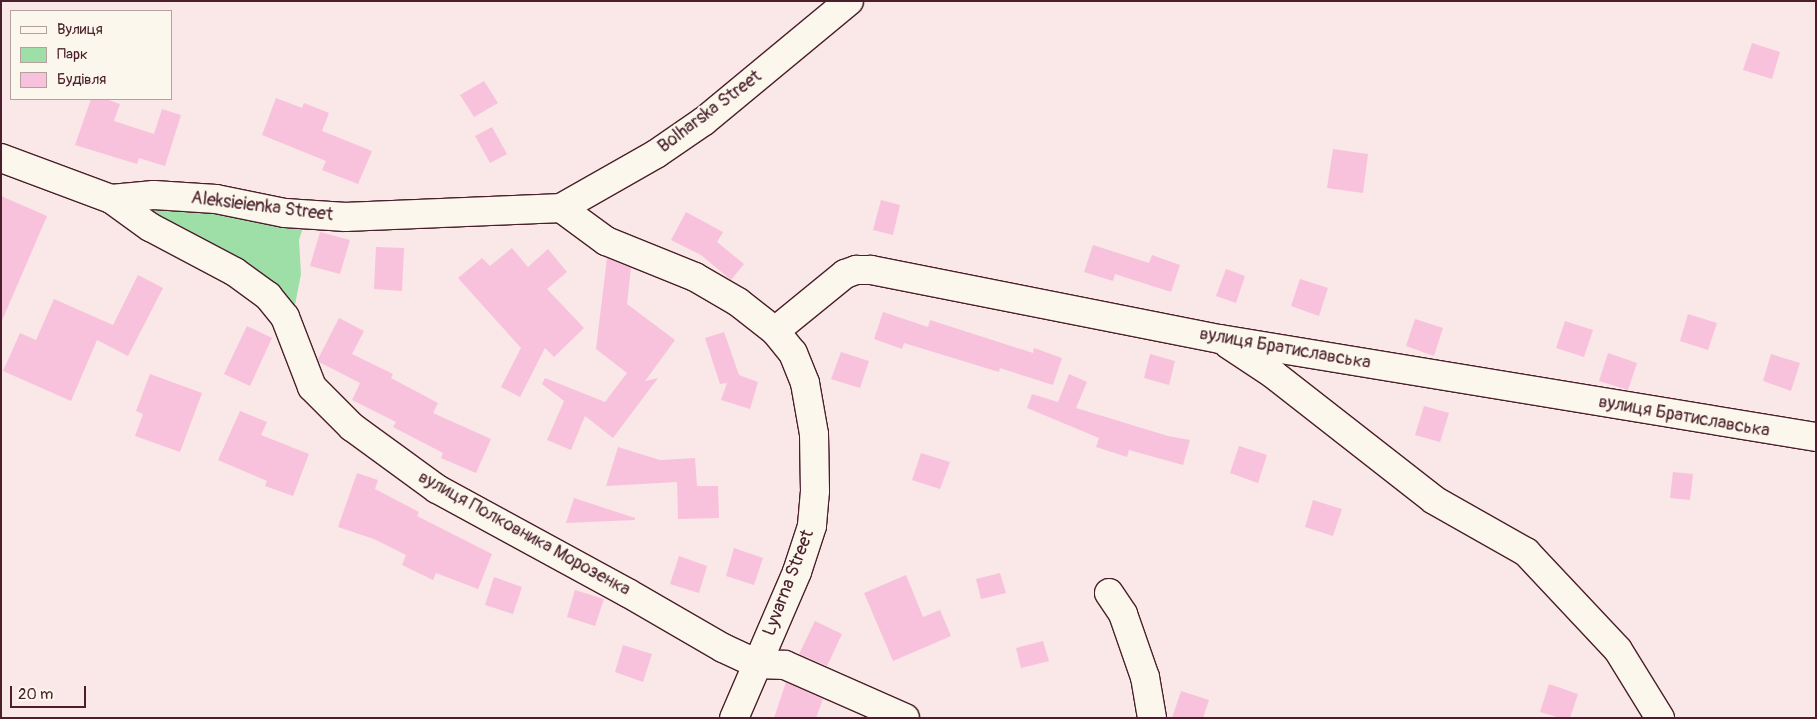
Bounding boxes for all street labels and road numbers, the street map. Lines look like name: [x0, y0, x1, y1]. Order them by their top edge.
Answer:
street label: Bolharska Street: [654, 66, 766, 158]
street label: Aleksieienka Street: [190, 188, 334, 226]
street label: вулиця Братиславська: [1198, 323, 1372, 375]
street label: вулиця Братиславська: [1597, 391, 1771, 443]
street label: вулиця Полковника Морозенка: [414, 467, 634, 601]
street label: Lyvarna Street: [759, 527, 819, 639]

